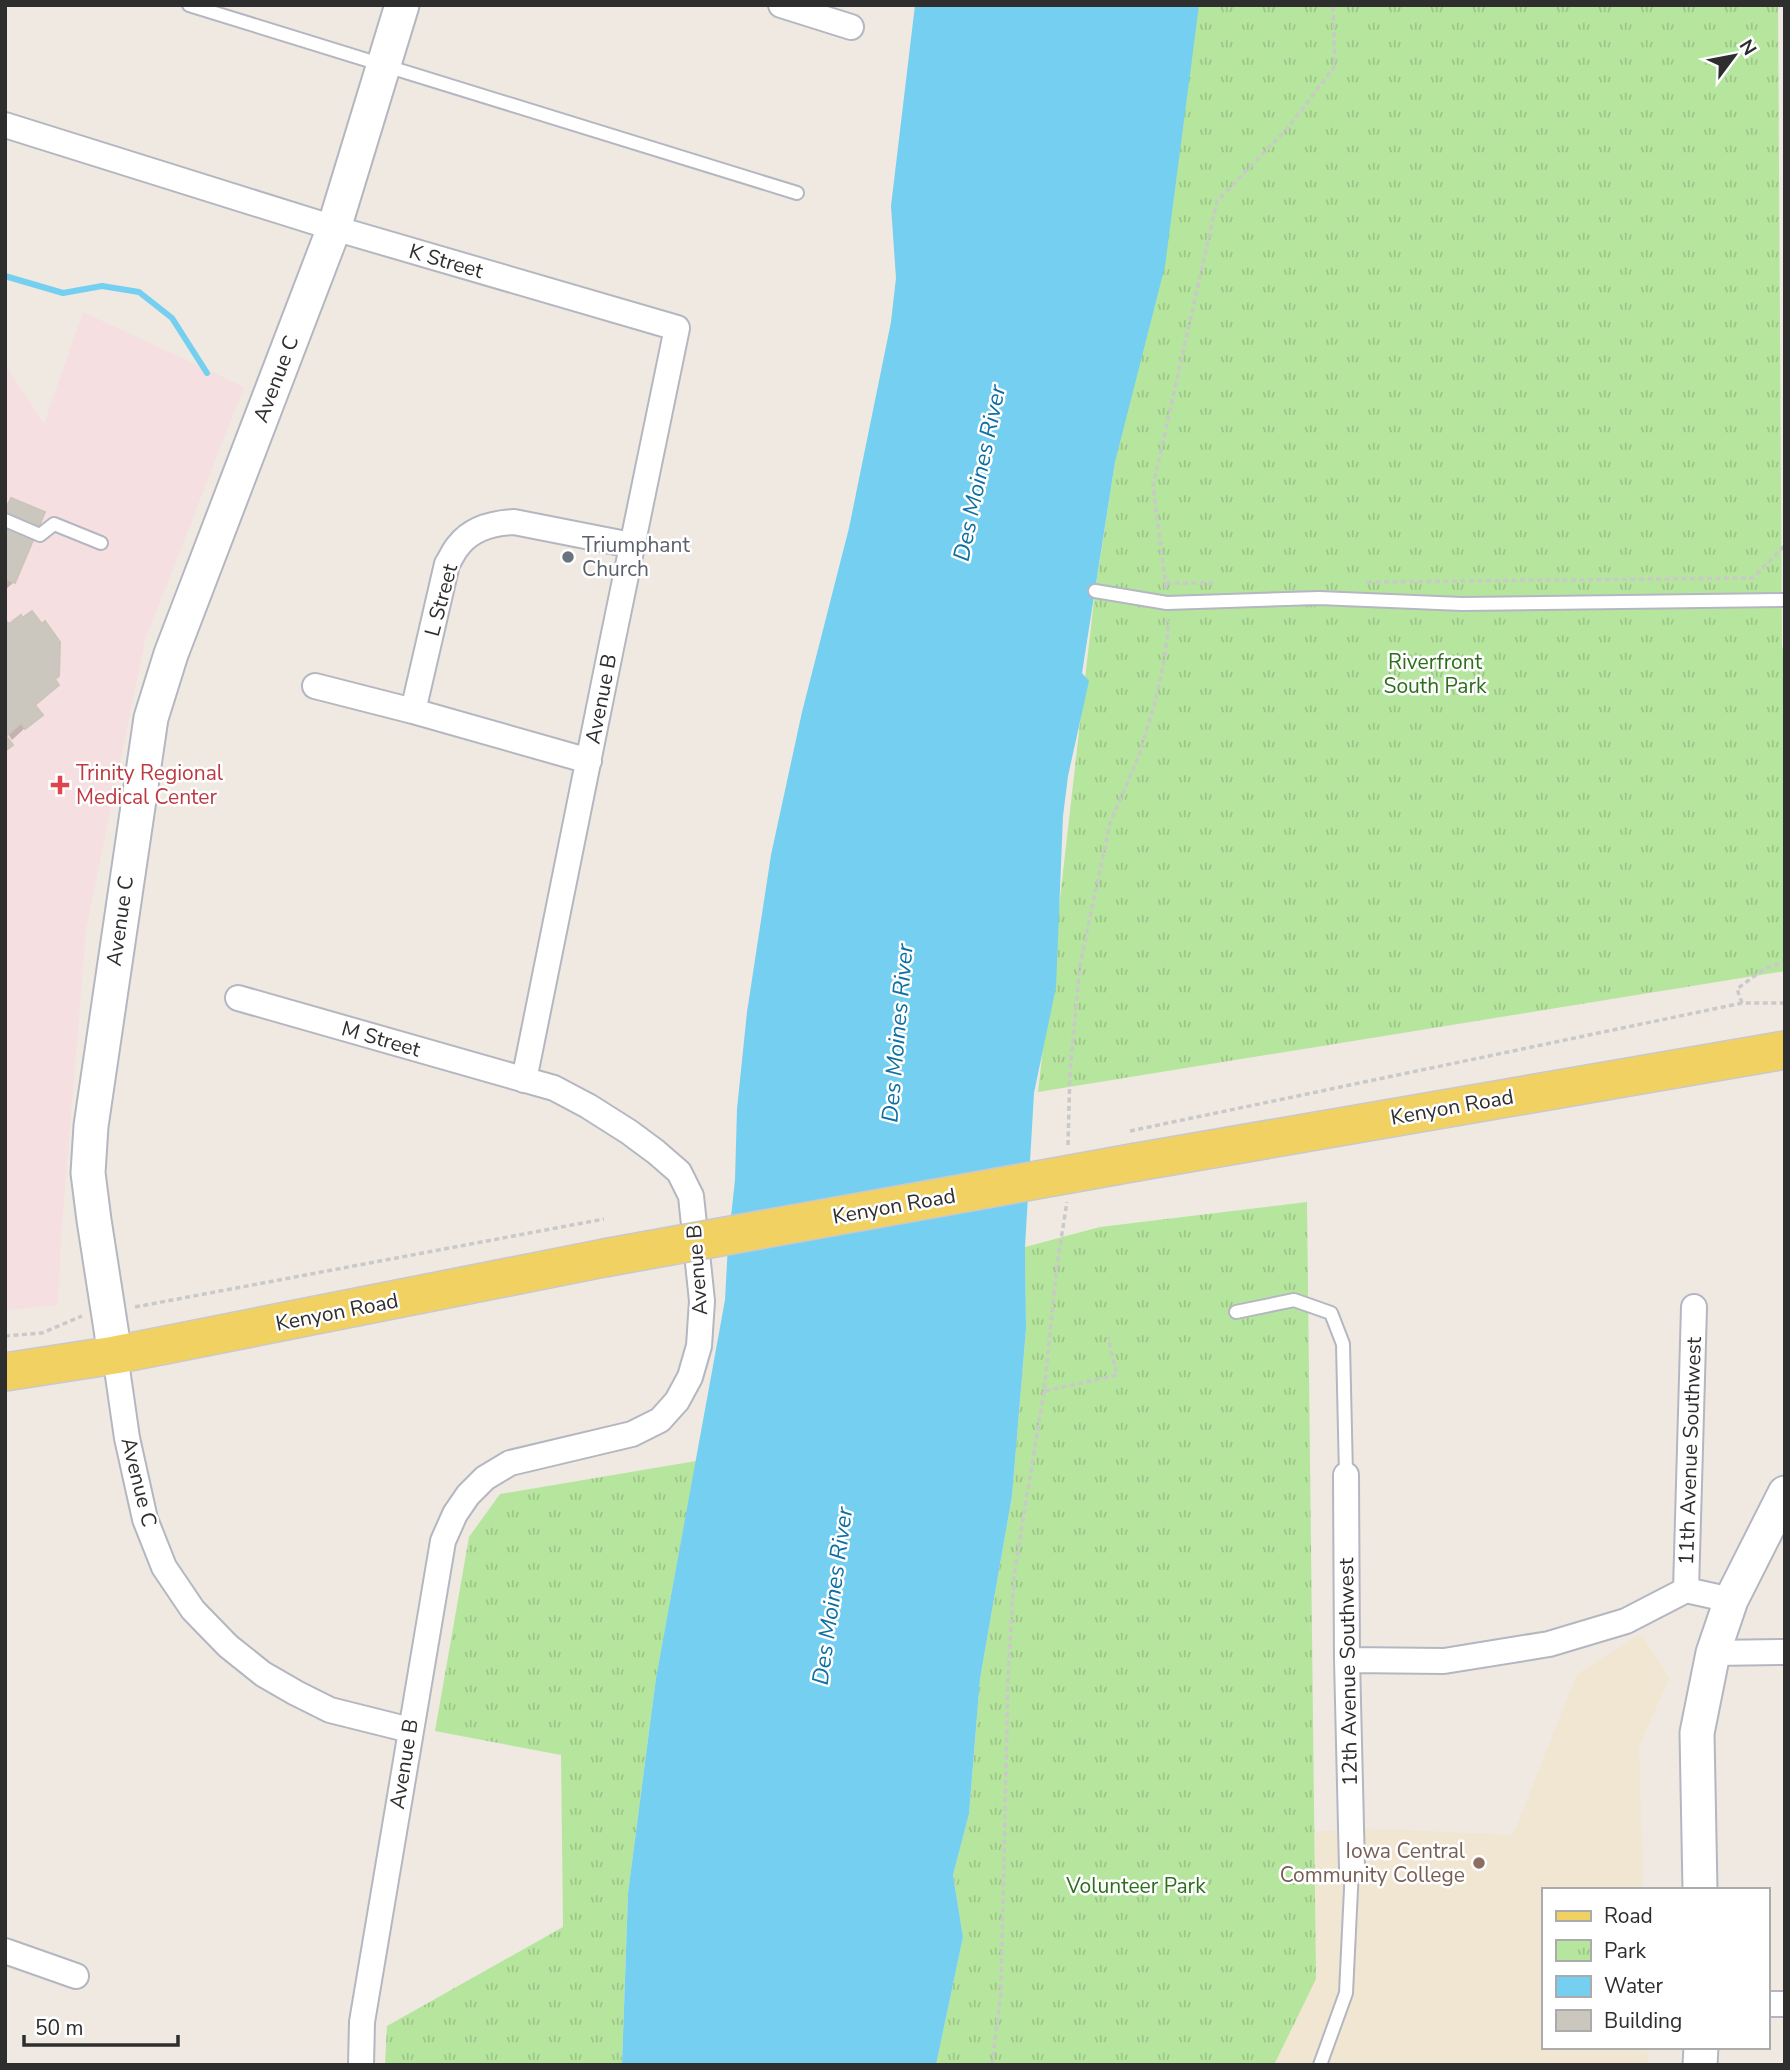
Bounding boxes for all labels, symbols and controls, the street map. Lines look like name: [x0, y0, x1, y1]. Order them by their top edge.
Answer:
north arrow: [1699, 21, 1769, 91]
text: N: [1733, 35, 1762, 60]
street label: K Street: [406, 237, 487, 285]
street label: Avenue C: [247, 332, 305, 426]
water label: Des Moines River: [946, 381, 1013, 564]
place label: Triumphant Church: [582, 531, 690, 583]
marker: Triumphant Church: [560, 549, 576, 565]
street label: L Street: [418, 560, 464, 639]
park label: Riverfront South Park: [1384, 648, 1487, 700]
street label: Avenue B: [579, 652, 623, 746]
place label: Trinity Regional Medical Center: [76, 759, 224, 811]
marker: Trinity Regional Medical Center: [50, 775, 70, 795]
street label: Avenue C: [100, 874, 140, 968]
water label: Des Moines River: [874, 942, 921, 1124]
street label: M Street: [338, 1014, 424, 1064]
street label: Kenyon Road: [1388, 1082, 1516, 1132]
street label: Kenyon Road: [830, 1181, 958, 1231]
street label: Avenue B: [680, 1224, 714, 1316]
street label: Kenyon Road: [273, 1286, 401, 1338]
street label: 11th Avenue Southwest: [1672, 1336, 1708, 1566]
street label: Avenue C: [114, 1434, 164, 1530]
water label: Des Moines River: [805, 1504, 860, 1687]
street label: 12th Avenue Southwest: [1332, 1557, 1364, 1786]
street label: Avenue B: [383, 1717, 425, 1811]
place label: Iowa Central Community College: [1280, 1837, 1466, 1889]
marker: Iowa Central Community College: [1471, 1855, 1487, 1871]
park label: Volunteer Park: [1065, 1872, 1206, 1900]
legend: [1542, 1888, 1769, 2049]
text: Road: [1604, 1902, 1653, 1930]
text: Park: [1604, 1937, 1646, 1965]
text: Water: [1604, 1972, 1663, 2000]
scale bar: [24, 2004, 178, 2048]
text: Building: [1604, 2007, 1682, 2035]
text: 50 m: [35, 2014, 84, 2042]

